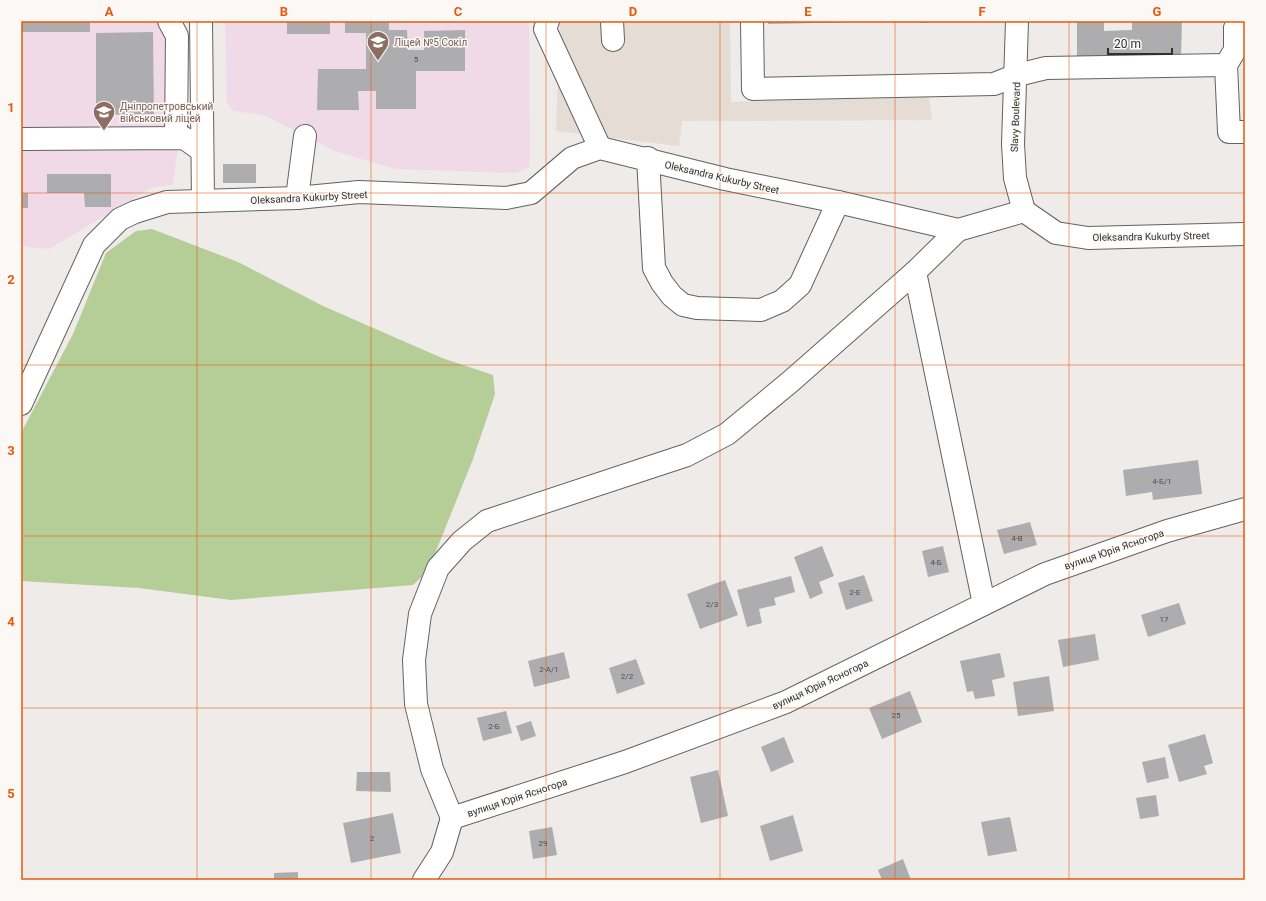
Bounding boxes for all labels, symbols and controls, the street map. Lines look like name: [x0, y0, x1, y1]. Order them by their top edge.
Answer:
text: A: [105, 4, 114, 19]
text: B: [280, 4, 288, 19]
text: C: [454, 4, 463, 19]
text: D: [629, 4, 637, 19]
text: E: [804, 4, 812, 19]
text: F: [978, 4, 986, 19]
text: G: [1153, 4, 1162, 19]
school or university icon: Ліцей №5 Сокіл: [365, 29, 391, 62]
scale bar: [1108, 30, 1172, 56]
place label: Ліцей №5 Сокіл: [394, 37, 467, 48]
text: 20 m: [1114, 37, 1141, 51]
house number: 5: [414, 55, 419, 64]
street label: Slavy Boulevard: [1009, 82, 1022, 152]
school or university icon: Дніпропетровський військовий ліцей: [91, 99, 117, 132]
text: 1: [7, 100, 15, 115]
place label: Дніпропетровський військовий ліцей: [120, 101, 214, 124]
street label: Oleksandra Kukurby Street: [663, 159, 780, 196]
street label: Oleksandra Kukurby Street: [250, 189, 368, 206]
street label: Oleksandra Kukurby Street: [1092, 230, 1210, 243]
text: 2: [7, 272, 15, 287]
text: 3: [7, 443, 15, 458]
house number: 4-Б/1: [1152, 477, 1172, 486]
street label: вулиця Юрія Ясногора: [1063, 527, 1165, 572]
house number: 4-В: [1011, 534, 1023, 543]
house number: 4-Б: [930, 558, 942, 567]
house number: 2-Е: [849, 588, 861, 597]
house number: 2/3: [706, 600, 718, 609]
text: 4: [7, 614, 15, 629]
house number: 17: [1160, 615, 1169, 624]
street label: вулиця Юрія Ясногора: [770, 657, 870, 712]
house number: 2-А/1: [539, 665, 559, 674]
house number: 2/2: [621, 672, 634, 681]
house number: 25: [892, 711, 901, 720]
house number: 2-Б: [488, 722, 500, 731]
street label: вулиця Юрія Ясногора: [466, 776, 569, 819]
text: 5: [7, 786, 15, 801]
house number: 2: [370, 834, 375, 843]
house number: 29: [539, 839, 548, 848]

